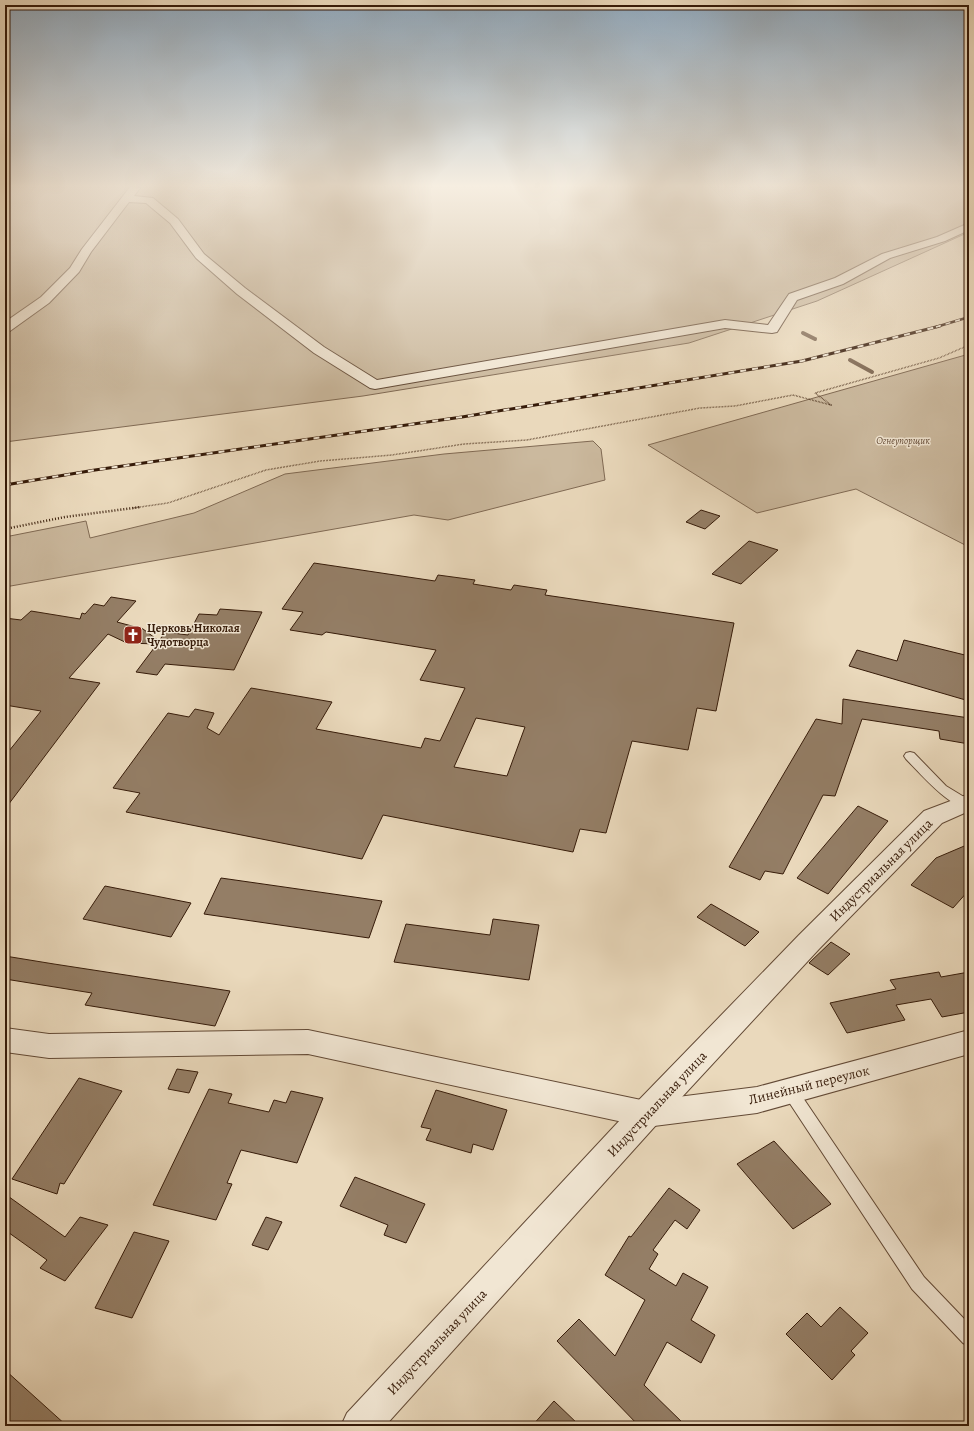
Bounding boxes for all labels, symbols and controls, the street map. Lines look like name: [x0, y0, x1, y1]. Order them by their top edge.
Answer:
park label: Огнеупорщик: [876, 434, 930, 448]
place label: Церковь Николая Чудотворца: [147, 620, 240, 650]
church icon: Церковь Николая Чудотворца: [122, 624, 144, 646]
street label: Индустриальная улица: [825, 814, 937, 926]
street label: Индустриальная улица: [603, 1046, 712, 1161]
street label: Линейный переулок: [746, 1061, 872, 1109]
street label: Индустриальная улица: [383, 1284, 492, 1399]

